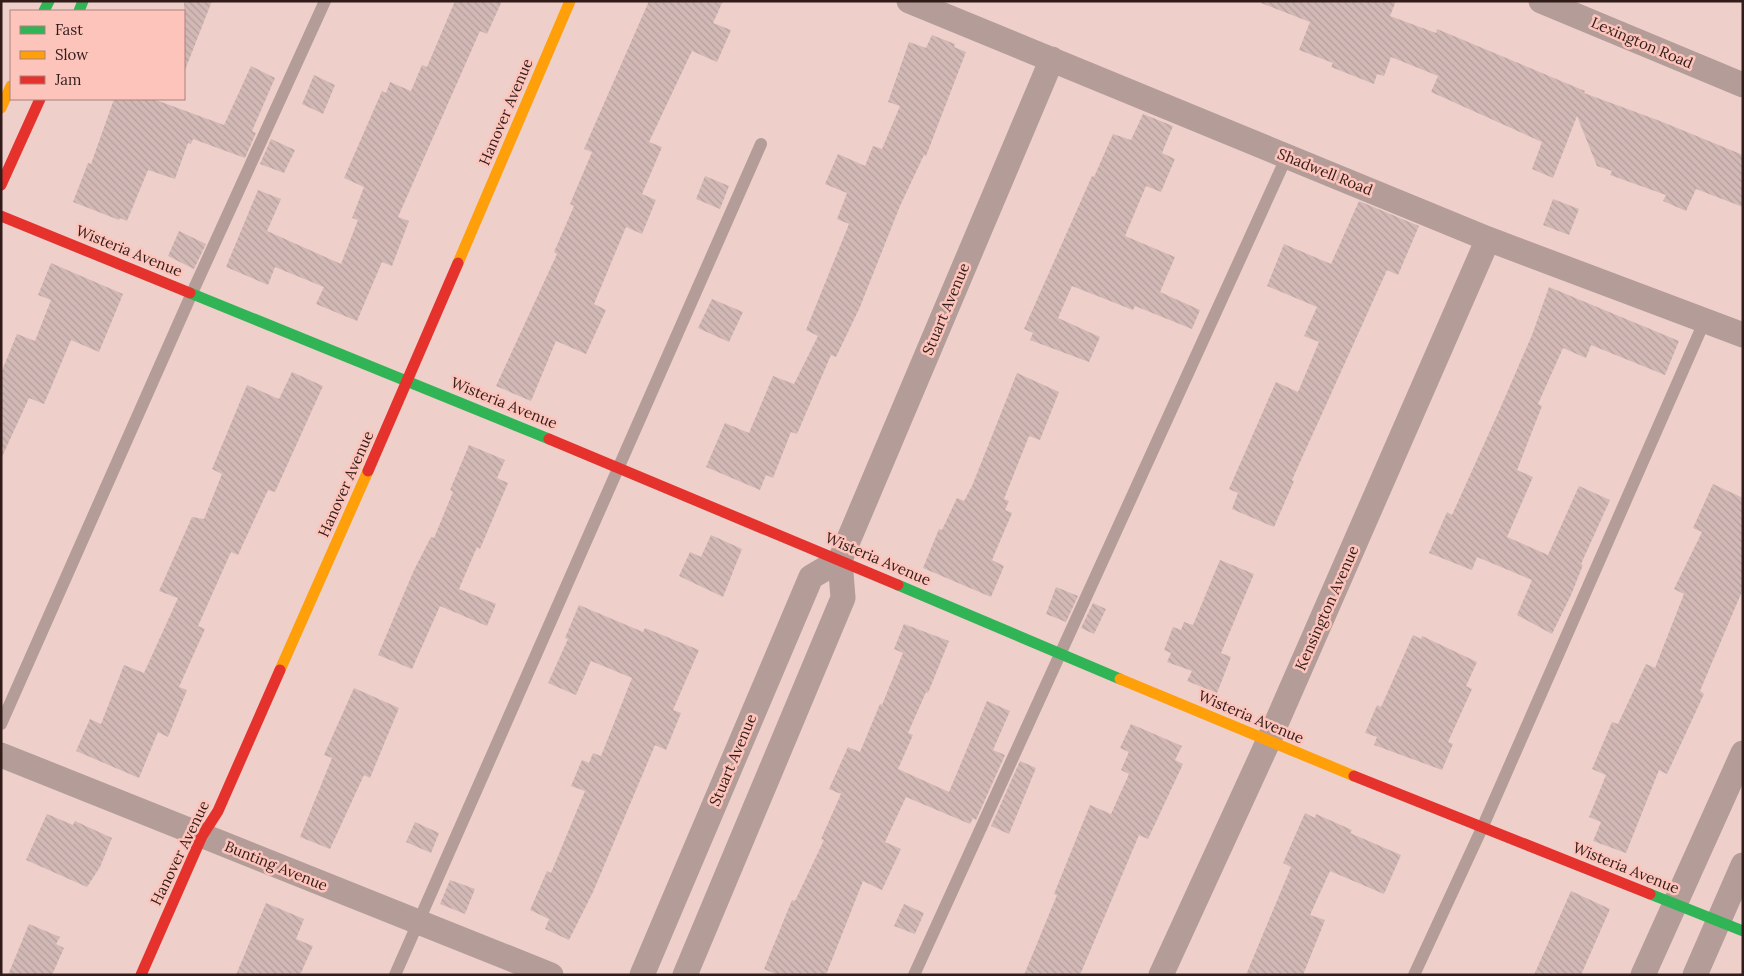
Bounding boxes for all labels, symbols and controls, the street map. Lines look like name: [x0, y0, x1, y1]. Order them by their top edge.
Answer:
legend: [10, 10, 185, 100]
street label: Lexington Road: [1588, 13, 1696, 73]
text: Fast: [55, 20, 83, 39]
text: Slow: [55, 45, 88, 64]
street label: Hanover Avenue: [475, 56, 537, 168]
text: Jam: [54, 70, 82, 89]
street label: Shadwell Road: [1275, 144, 1376, 199]
street label: Wisteria Avenue: [73, 221, 185, 281]
street label: Stuart Avenue: [918, 260, 973, 358]
street label: Wisteria Avenue: [448, 373, 560, 433]
street label: Hanover Avenue: [314, 428, 377, 540]
street label: Wisteria Avenue: [822, 528, 934, 589]
street label: Kensington Avenue: [1291, 543, 1363, 673]
street label: Wisteria Avenue: [1195, 686, 1307, 747]
street label: Stuart Avenue: [705, 711, 760, 809]
street label: Hanover Avenue: [146, 797, 213, 908]
street label: Bunting Avenue: [222, 836, 330, 895]
street label: Wisteria Avenue: [1570, 838, 1682, 898]

